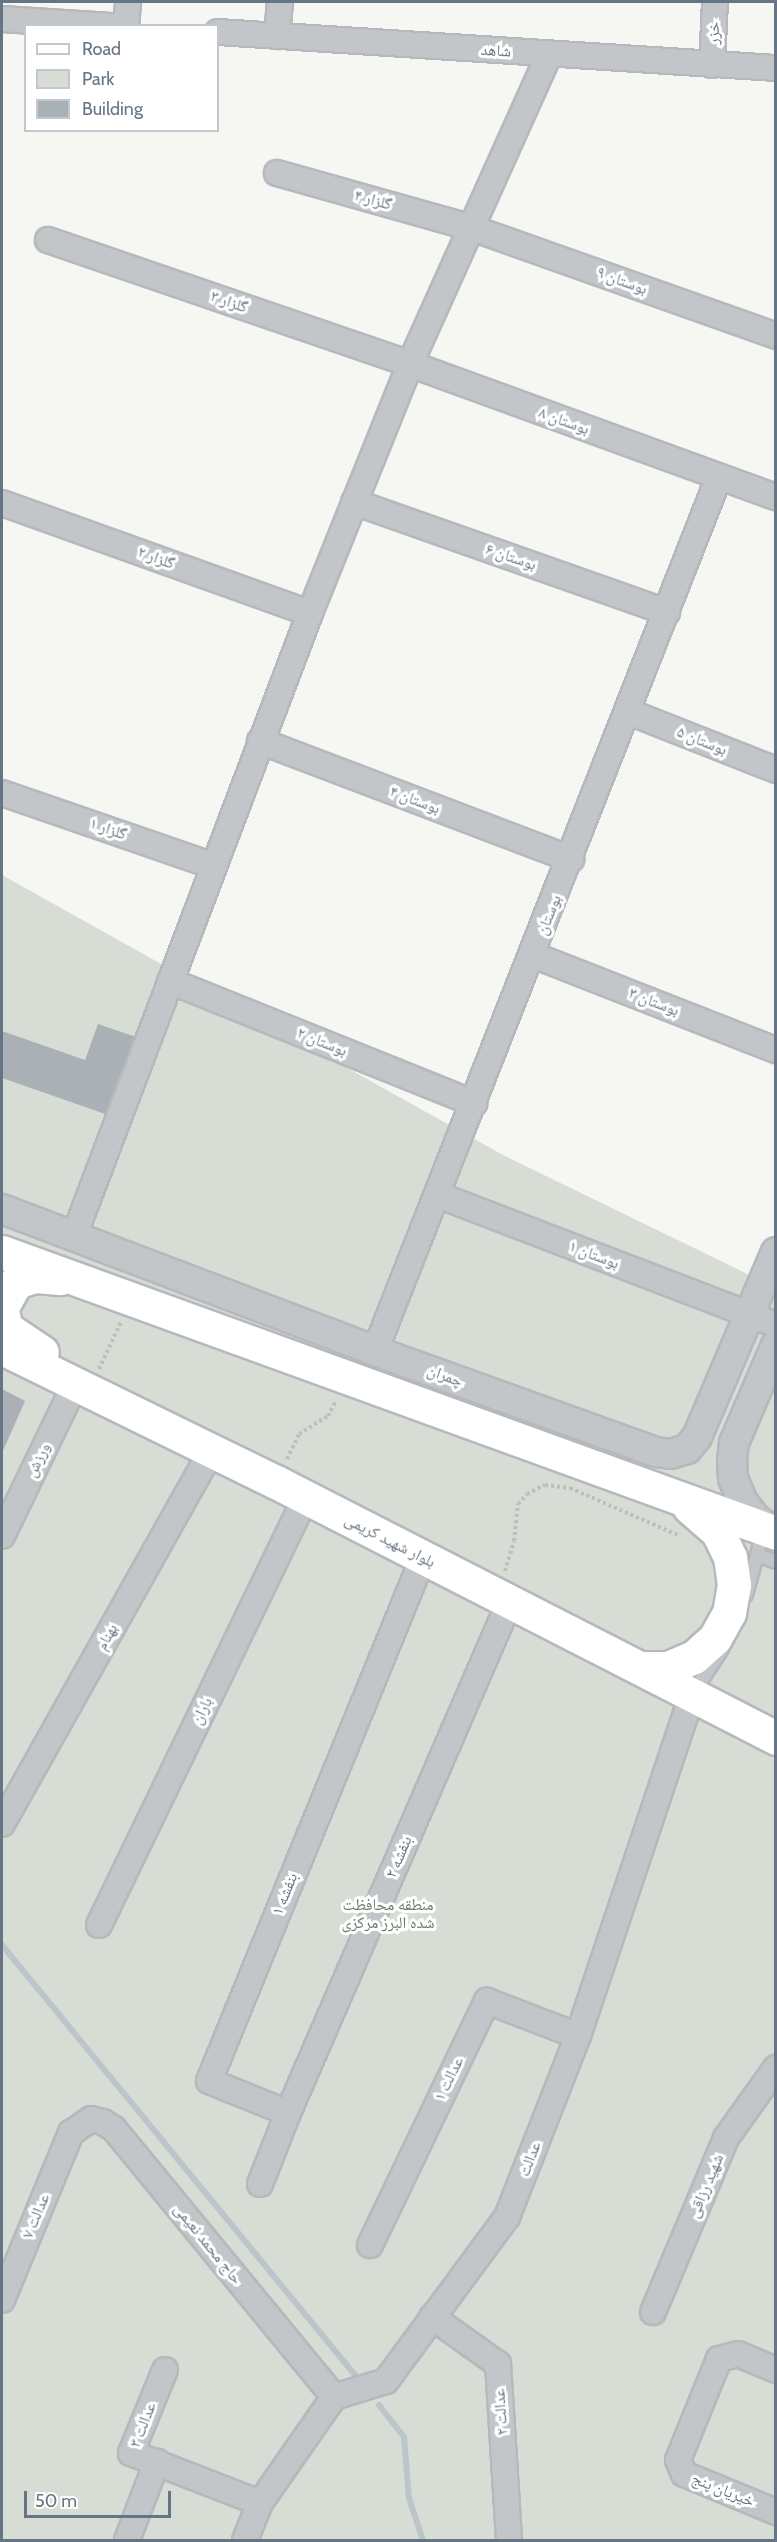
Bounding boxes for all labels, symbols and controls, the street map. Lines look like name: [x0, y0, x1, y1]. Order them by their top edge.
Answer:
street label: خزر: [704, 21, 724, 45]
legend: [24, 24, 219, 132]
text: Road: [82, 38, 121, 60]
street label: شاهد: [480, 40, 512, 62]
text: Park: [82, 68, 114, 90]
text: Building: [82, 98, 143, 120]
street label: گلزار ۴: [352, 186, 394, 214]
street label: بوستان ۹: [594, 263, 650, 299]
street label: گلزار ۳: [208, 287, 250, 317]
street label: بوستان ۸: [536, 403, 592, 439]
street label: بوستان ۶: [483, 539, 539, 575]
street label: گلزار ۲: [135, 543, 177, 573]
street label: بوستان ۵: [674, 722, 730, 760]
street label: بوستان ۴: [387, 782, 443, 818]
street label: گلزار ۱: [87, 814, 129, 844]
street label: بوستان: [532, 892, 566, 938]
street label: بوستان ۳: [626, 984, 682, 1020]
street label: بوستان ۲: [294, 1023, 350, 1061]
street label: بوستان ۱: [566, 1237, 622, 1273]
street label: چمران: [425, 1361, 465, 1391]
street label: ورزش: [21, 1440, 55, 1480]
street label: بلوار شهید کریمی: [341, 1510, 439, 1572]
street label: بهنام: [92, 1621, 122, 1653]
street label: باران: [187, 1694, 217, 1728]
street label: بنفشه ۲: [382, 1833, 416, 1881]
street label: بنفشه ۱: [268, 1870, 302, 1918]
park label: منطقه محافظت شده البرز مرکزی: [341, 1895, 435, 1933]
street label: عدالت ۱: [430, 2054, 468, 2104]
street label: عدالت: [515, 2139, 545, 2179]
street label: شهید رزاقی: [684, 2151, 728, 2221]
street label: ۷ عدالت: [18, 2191, 54, 2241]
street label: حاج محمد نعیمی: [170, 2200, 246, 2288]
street label: عدالت ۲: [490, 2388, 512, 2436]
street label: عدالت ۳: [126, 2400, 160, 2450]
street label: خیریان پنج: [689, 2469, 757, 2511]
scale bar: [27, 2479, 174, 2517]
text: 50 m: [35, 2490, 77, 2512]

